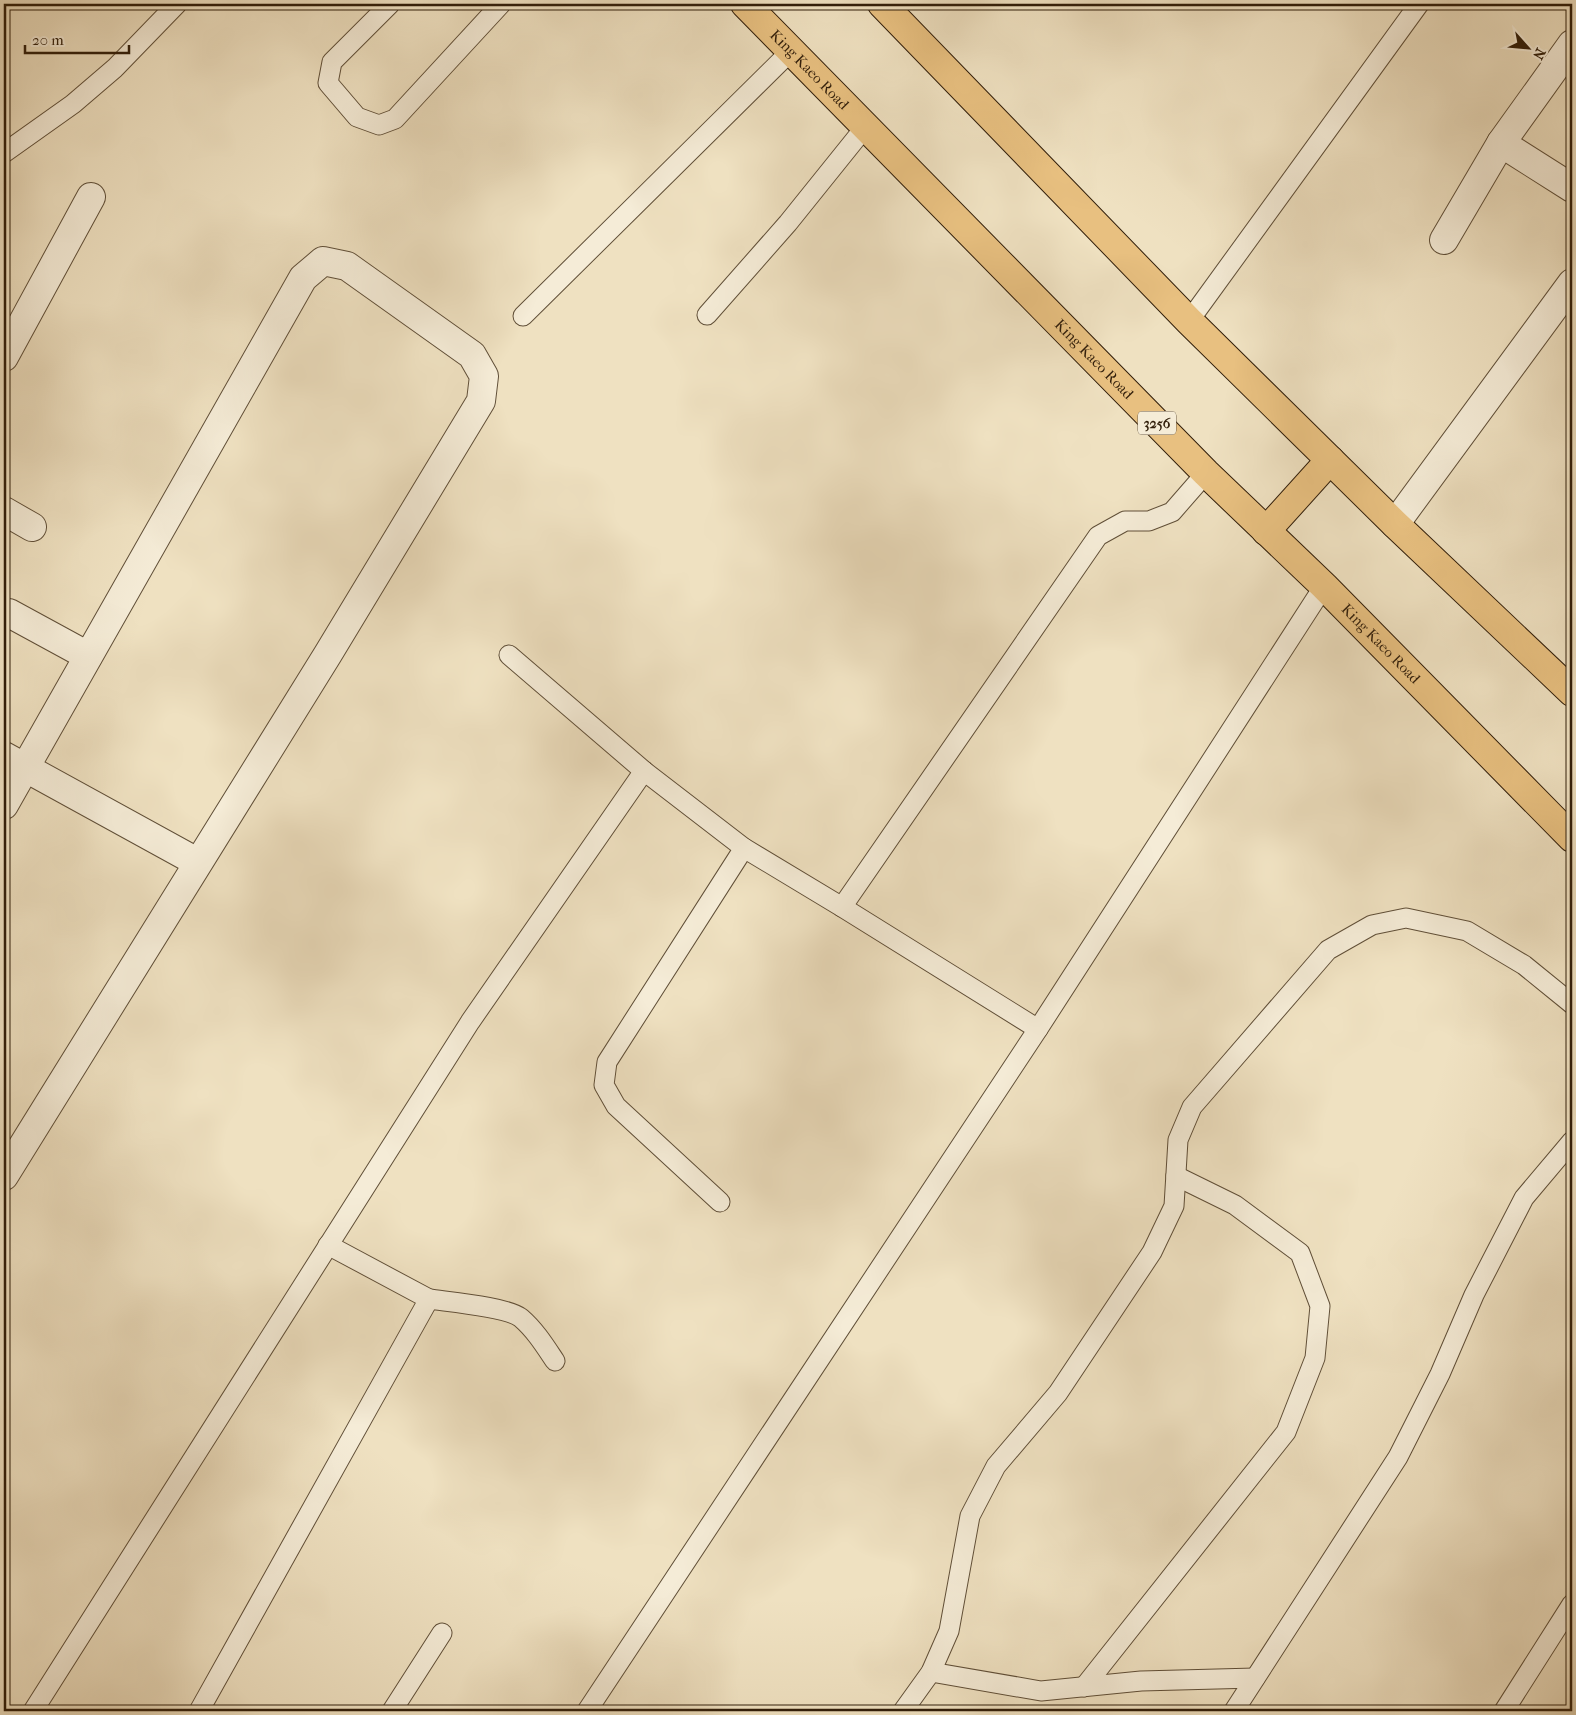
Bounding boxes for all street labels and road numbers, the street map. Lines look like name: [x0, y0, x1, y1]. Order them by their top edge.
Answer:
street label: King Kaeo Road: [766, 26, 853, 114]
street label: King Kaeo Road: [1051, 315, 1138, 403]
road number: 3256: [1138, 412, 1176, 434]
street label: King Kaeo Road: [1338, 600, 1425, 688]

